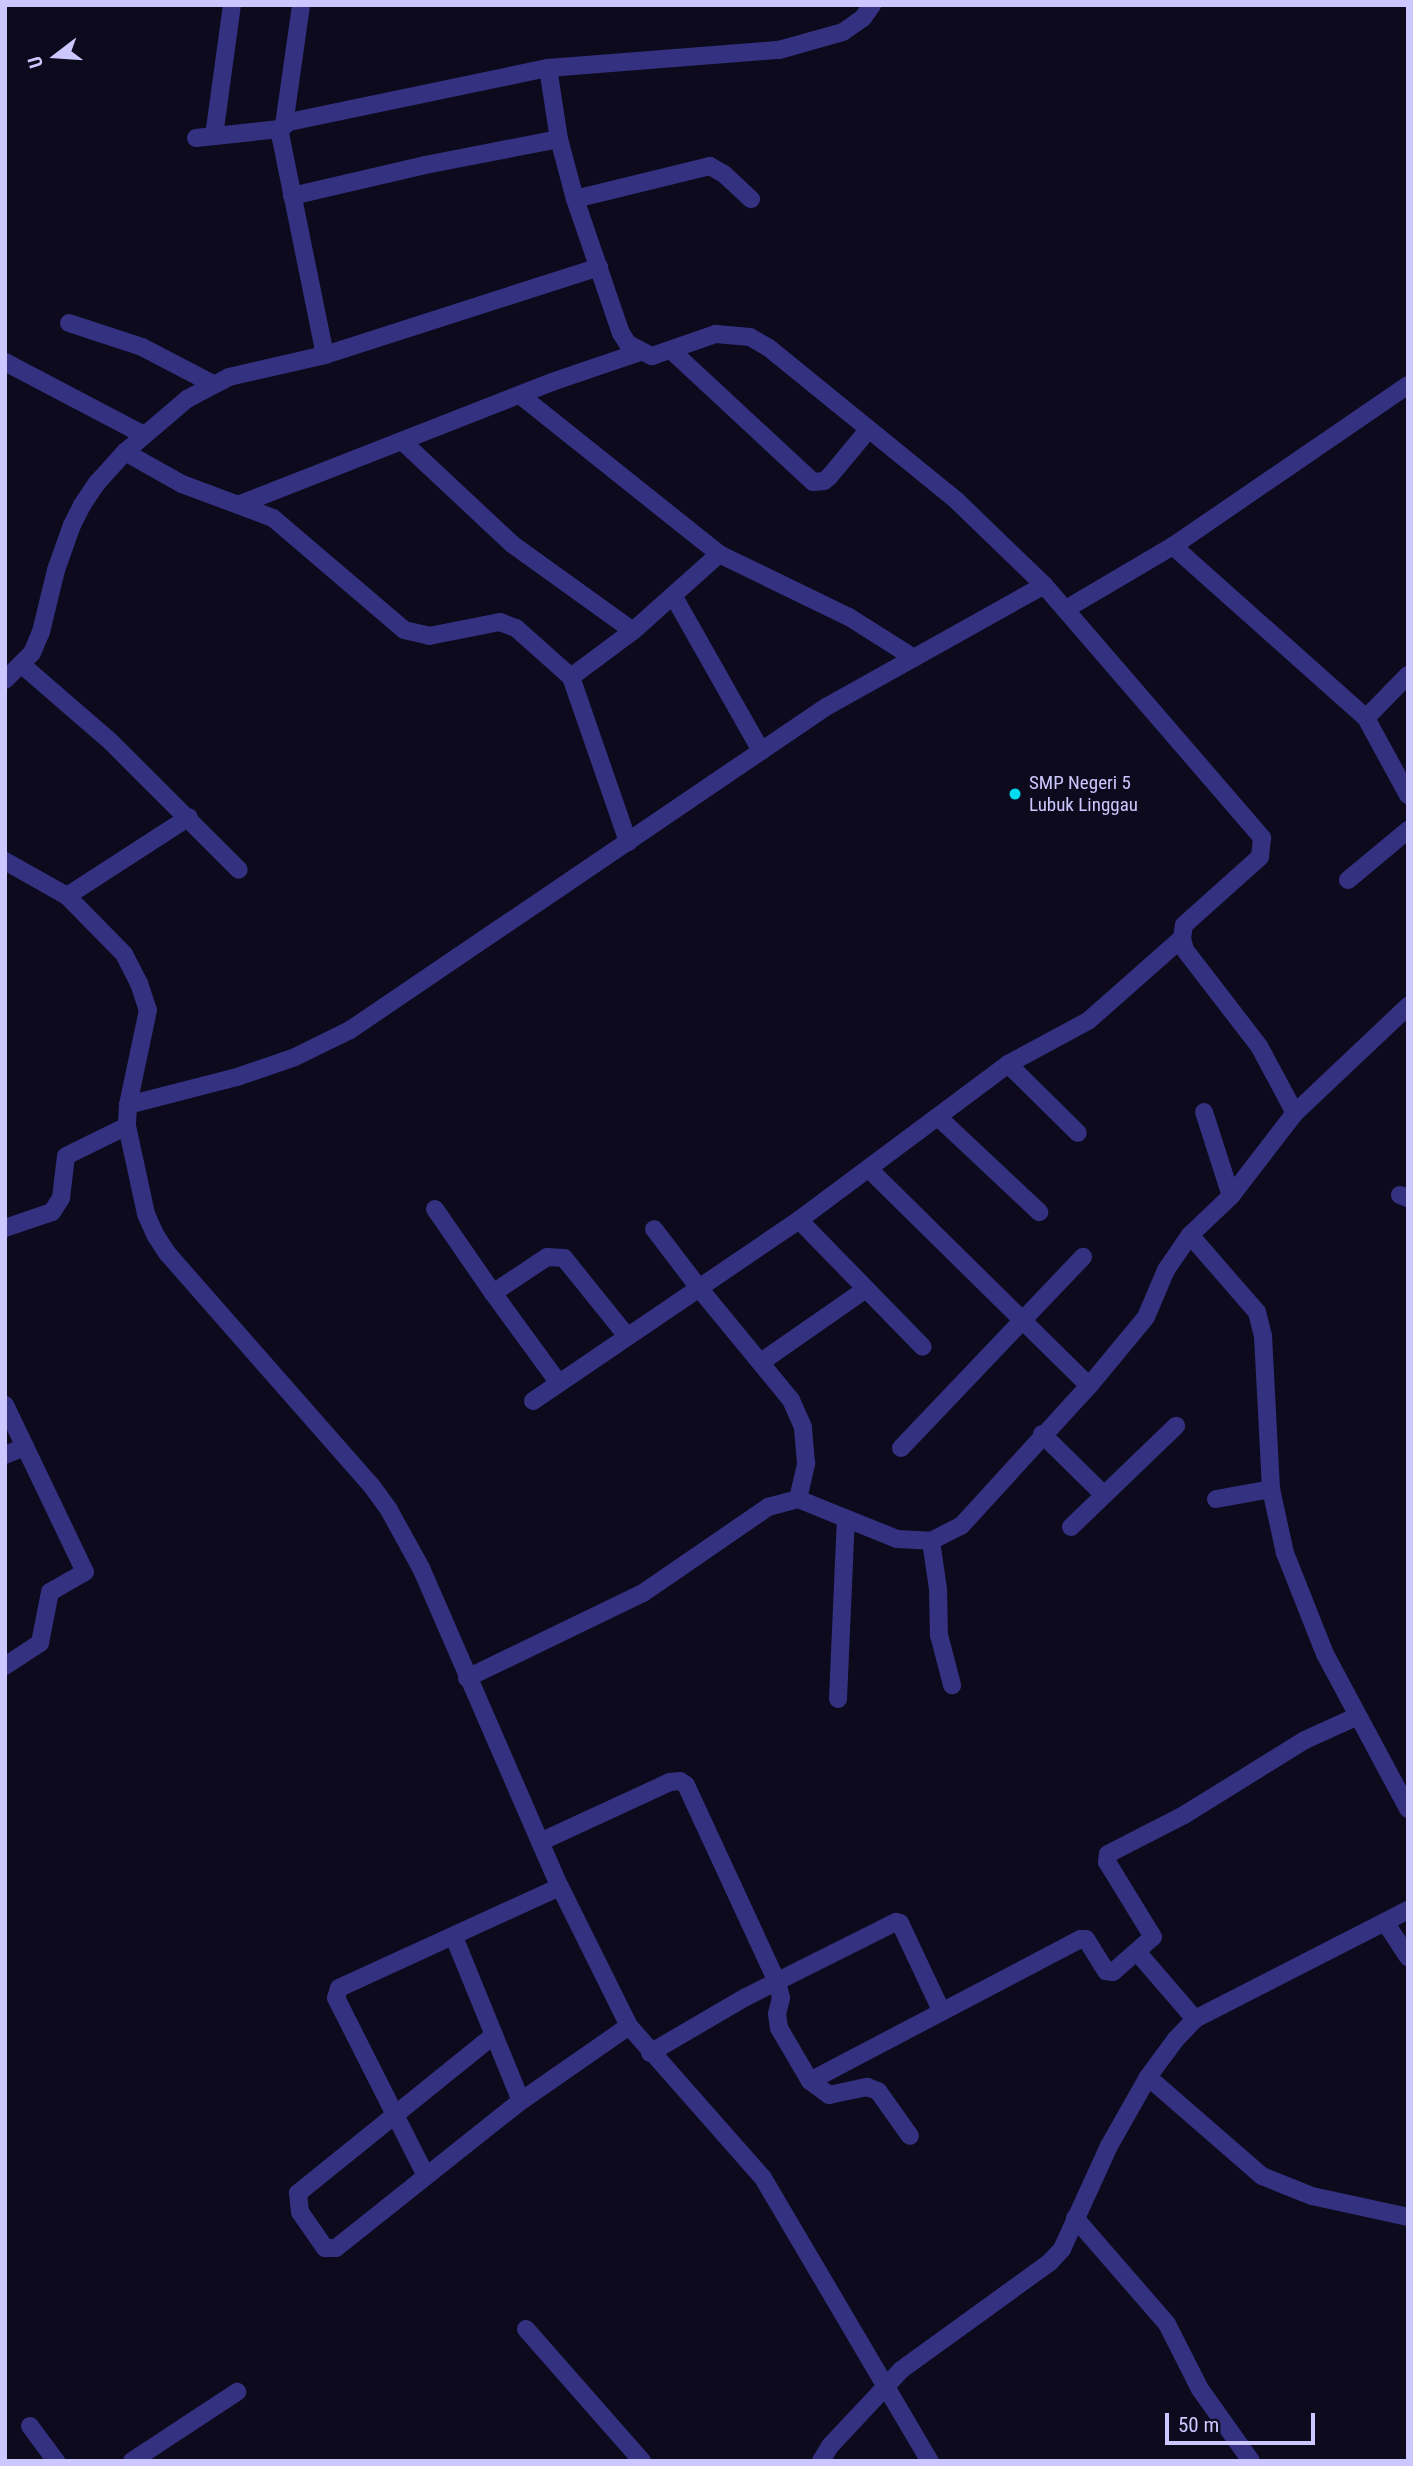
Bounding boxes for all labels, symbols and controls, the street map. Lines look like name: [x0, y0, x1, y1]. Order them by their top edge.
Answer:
north arrow: [21, 21, 91, 91]
text: U: [23, 54, 48, 71]
place label: SMP Negeri 5 Lubuk Linggau: [1029, 772, 1138, 816]
marker: SMP Negeri 5 Lubuk Linggau: [1007, 786, 1023, 802]
scale bar: [1168, 2400, 1318, 2444]
text: 50 m: [1178, 2413, 1219, 2437]

